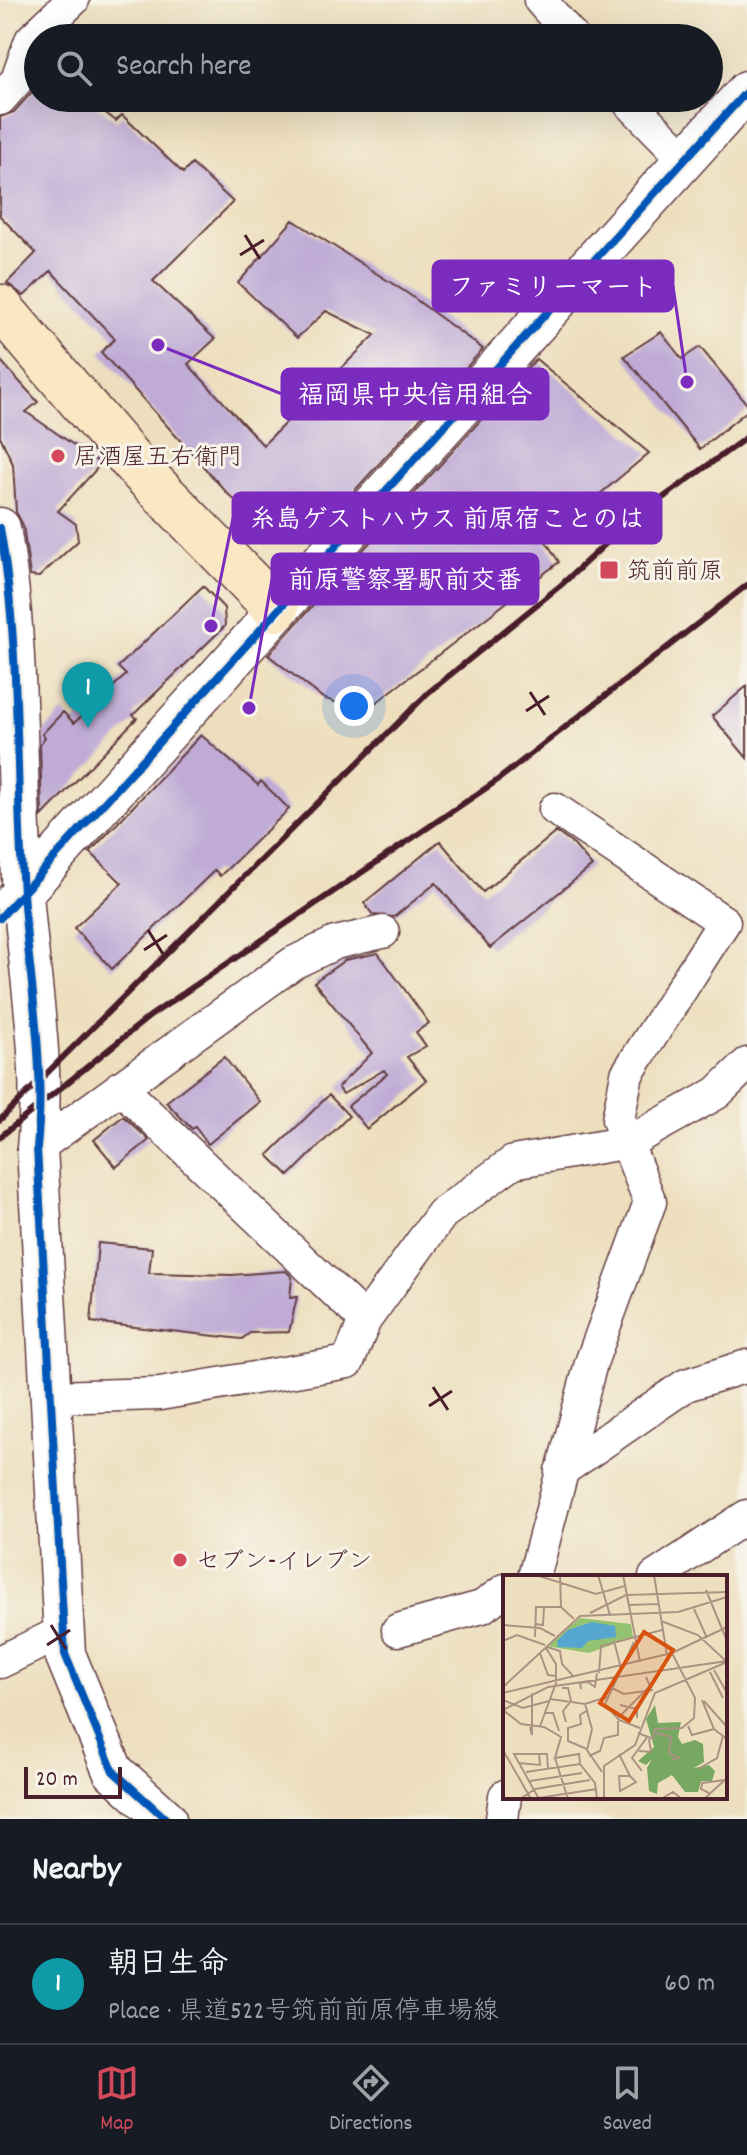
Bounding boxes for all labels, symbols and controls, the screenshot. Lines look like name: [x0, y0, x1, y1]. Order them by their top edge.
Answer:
search box: [24, 24, 723, 112]
icon: search: [52, 46, 96, 90]
text: Search here: [116, 47, 252, 90]
callout: ファミリーマート: [433, 261, 673, 311]
text: ファミリーマート: [448, 271, 658, 308]
callout: 福岡県中央信用組合: [282, 369, 548, 419]
text: 福岡県中央信用組合: [298, 379, 532, 416]
place label: 居酒屋五右衛門: [74, 442, 242, 476]
marker: 居酒屋五右衛門: [49, 447, 67, 465]
callout: 糸島ゲストハウス 前原宿ことのは: [233, 493, 661, 543]
text: 糸島ゲストハウス 前原宿ことのは: [250, 503, 644, 540]
callout: 前原警察署駅前交番: [272, 554, 538, 604]
place label: 筑前前原: [627, 556, 723, 590]
marker: 筑前前原: [598, 559, 620, 581]
text: 前原警察署駅前交番: [288, 564, 522, 601]
pin: 1: [62, 662, 114, 728]
your location: [334, 686, 374, 726]
place label: セブン-イレブン: [196, 1546, 372, 1580]
marker: セブン-イレブン: [171, 1551, 189, 1569]
inset map: [503, 1575, 727, 1799]
scale bar: [24, 1763, 122, 1799]
text: 20 m: [36, 1765, 78, 1796]
text: Nearby: [32, 1847, 121, 1896]
text: 朝日生命: [108, 1945, 228, 1988]
text: 1: [55, 1966, 61, 2003]
text: 60 m: [664, 1966, 715, 2003]
text: Place · 県道522号筑前前原停車場線: [108, 1994, 499, 2031]
tab: Map: [95, 2061, 139, 2140]
tab: Directions: [329, 2061, 413, 2140]
tab: Saved: [603, 2061, 652, 2140]

